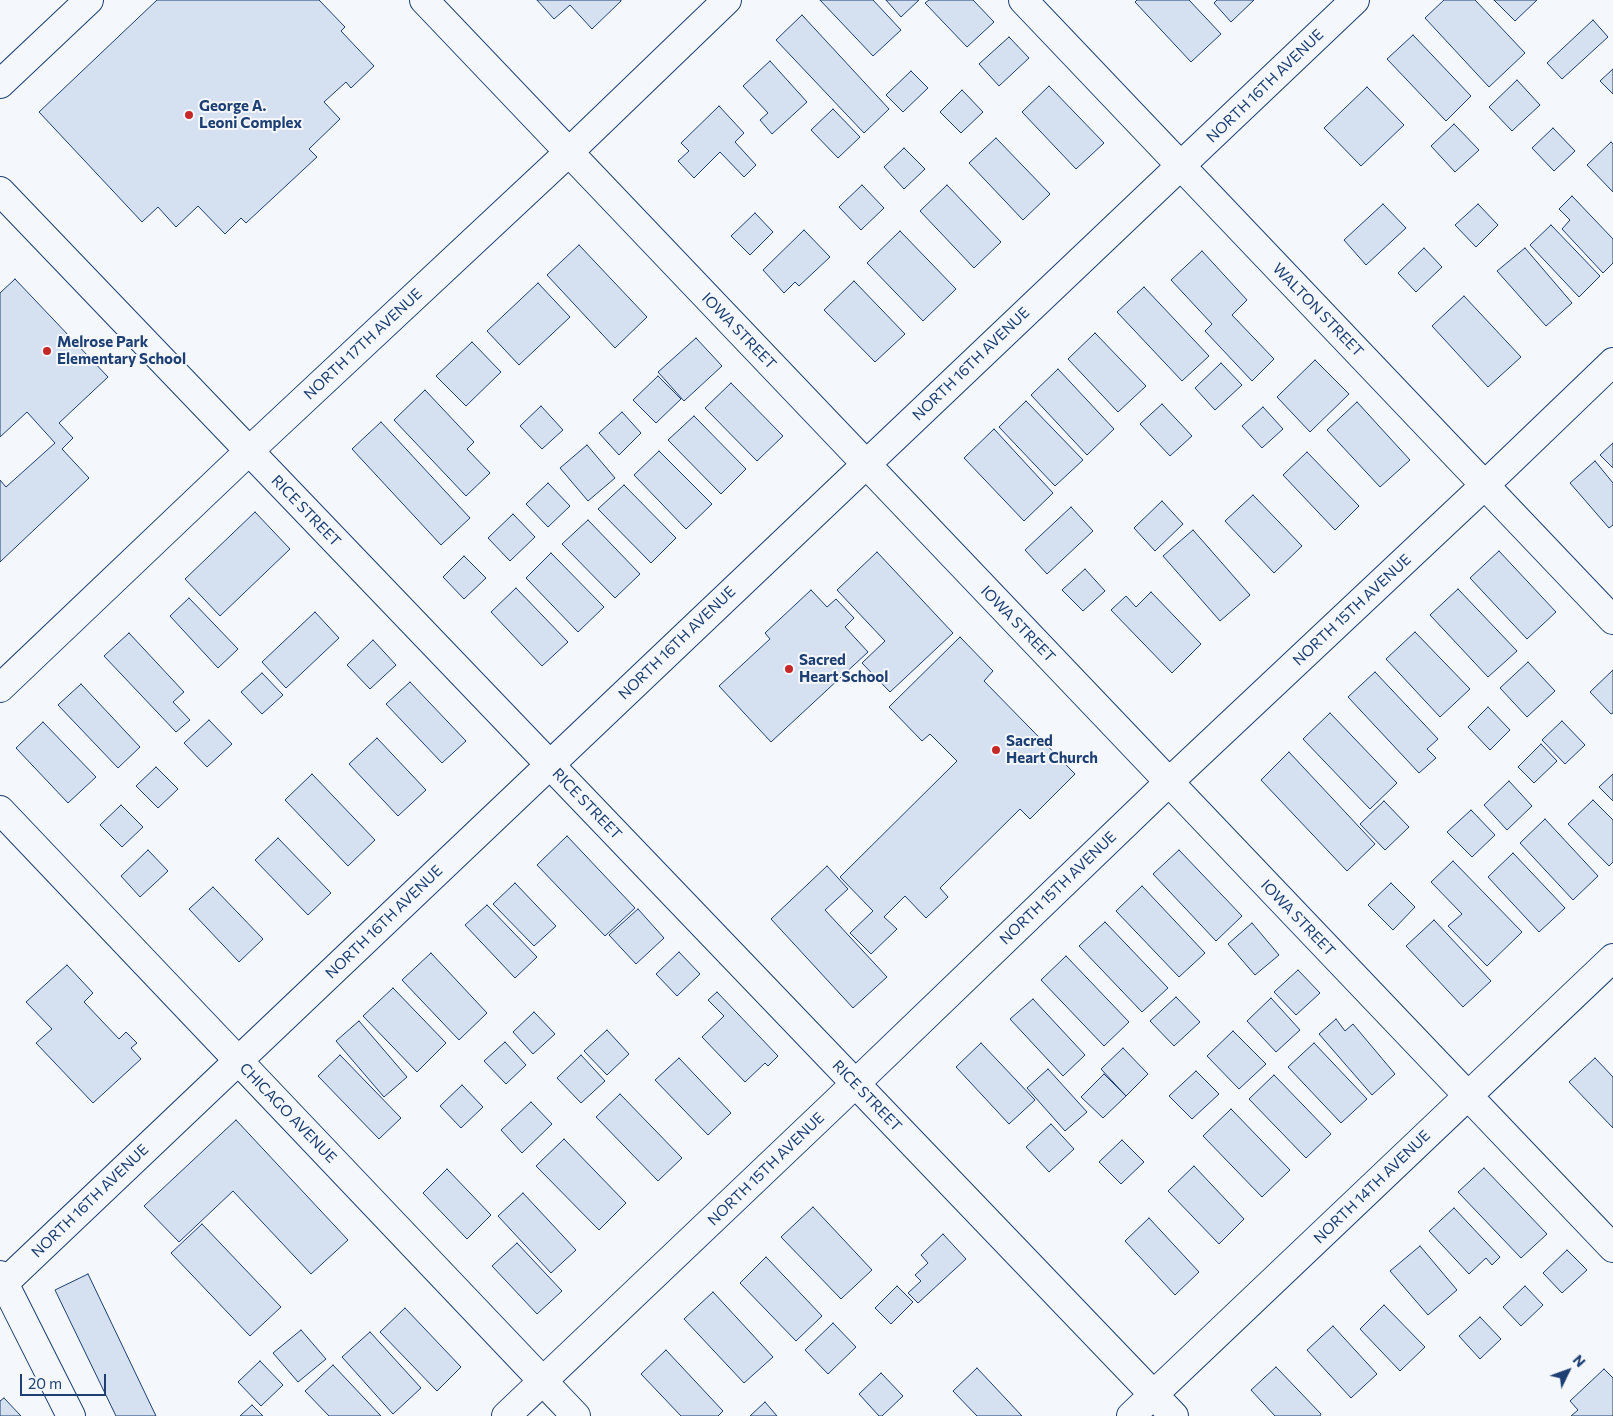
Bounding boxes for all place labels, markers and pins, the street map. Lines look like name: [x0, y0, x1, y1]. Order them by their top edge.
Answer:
place label: George A. Leoni Complex: [199, 97, 302, 132]
marker: George A. Leoni Complex: [183, 109, 195, 121]
place label: Melrose Park Elementary School: [57, 333, 186, 368]
marker: Melrose Park Elementary School: [41, 345, 53, 357]
place label: Sacred Heart School: [799, 651, 888, 686]
marker: Sacred Heart School: [783, 663, 795, 675]
place label: Sacred Heart Church: [1006, 732, 1098, 767]
marker: Sacred Heart Church: [990, 744, 1002, 756]

